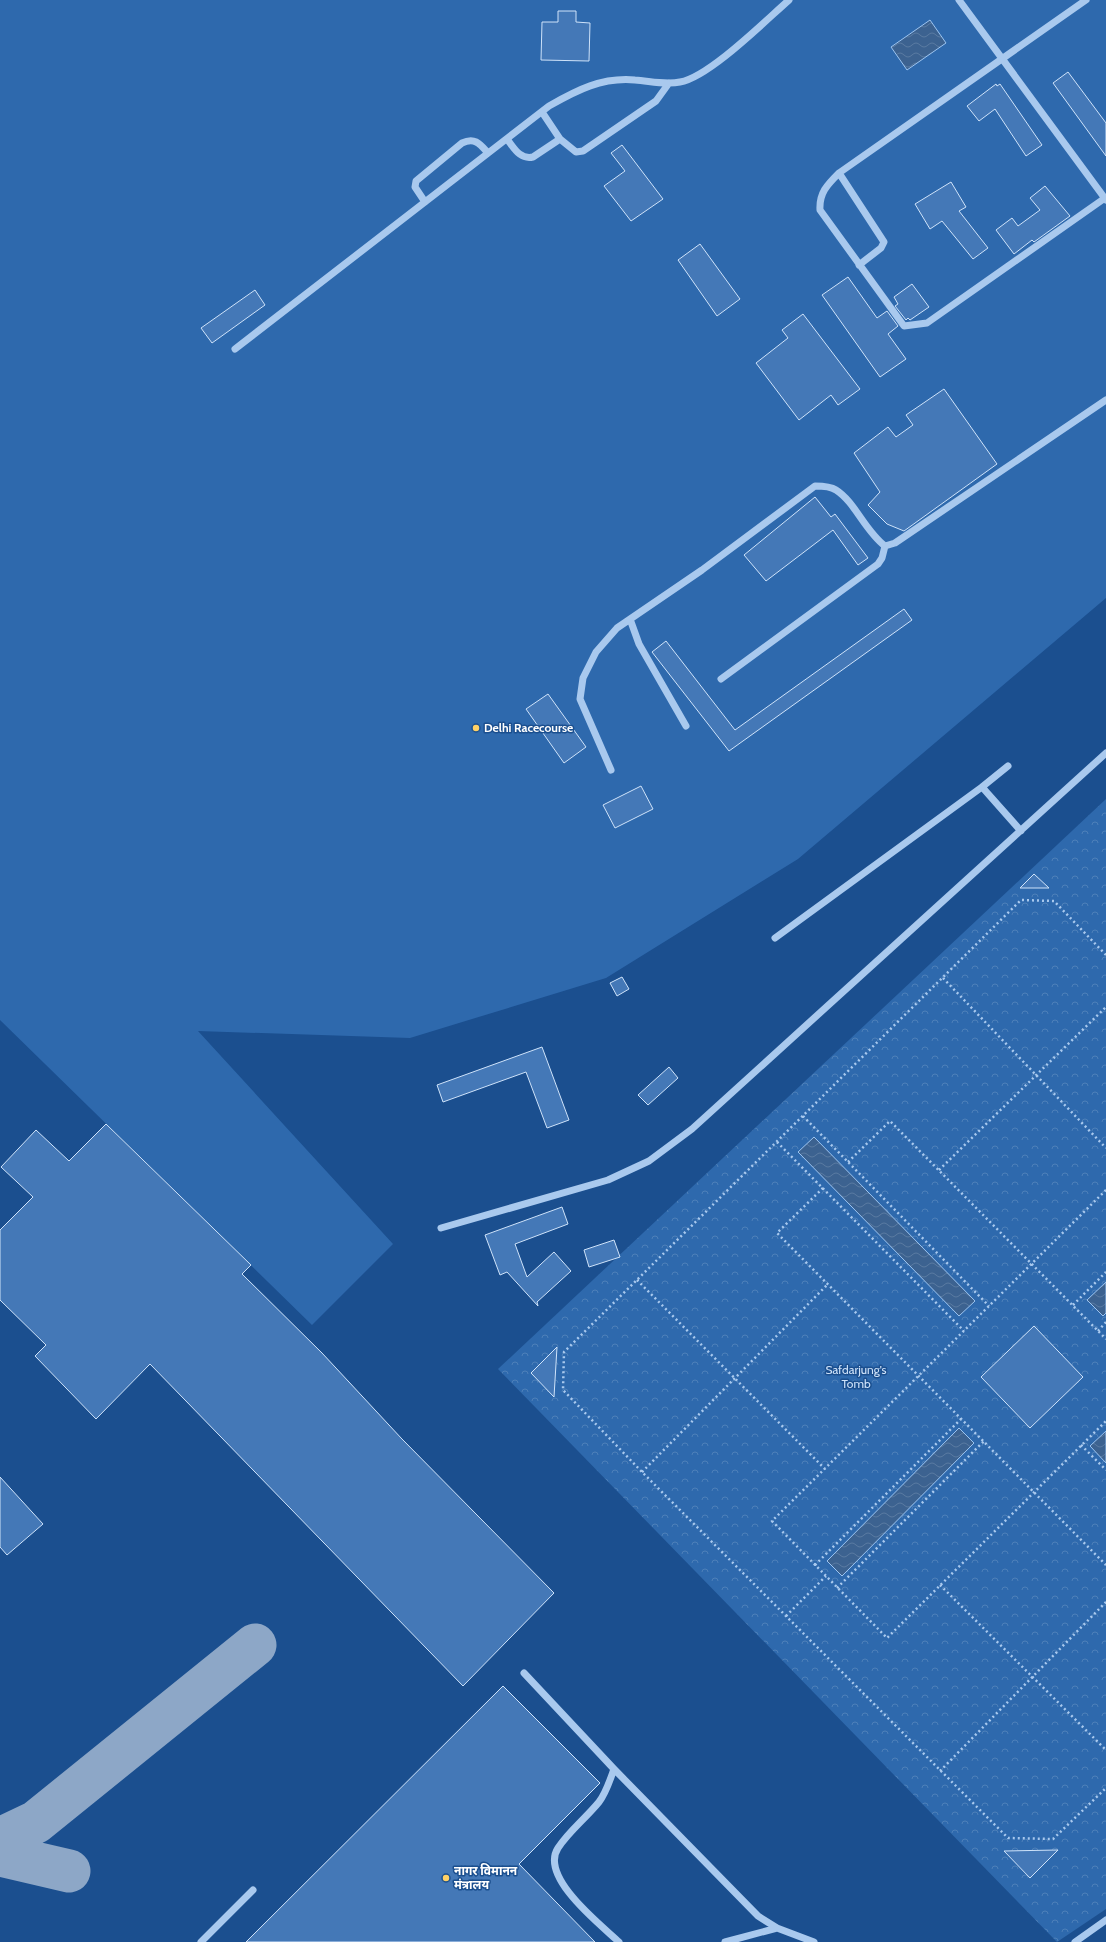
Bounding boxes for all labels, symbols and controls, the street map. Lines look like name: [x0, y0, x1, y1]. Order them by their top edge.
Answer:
place label: Delhi Racecourse: [484, 720, 573, 735]
marker: Delhi Racecourse: [471, 723, 481, 733]
park label: Safdarjung's Tomb: [825, 1362, 887, 1391]
place label: नागर विमानन मंत्रालय: [454, 1863, 518, 1892]
marker: नागर विमानन मंत्रालय: [441, 1873, 451, 1883]

